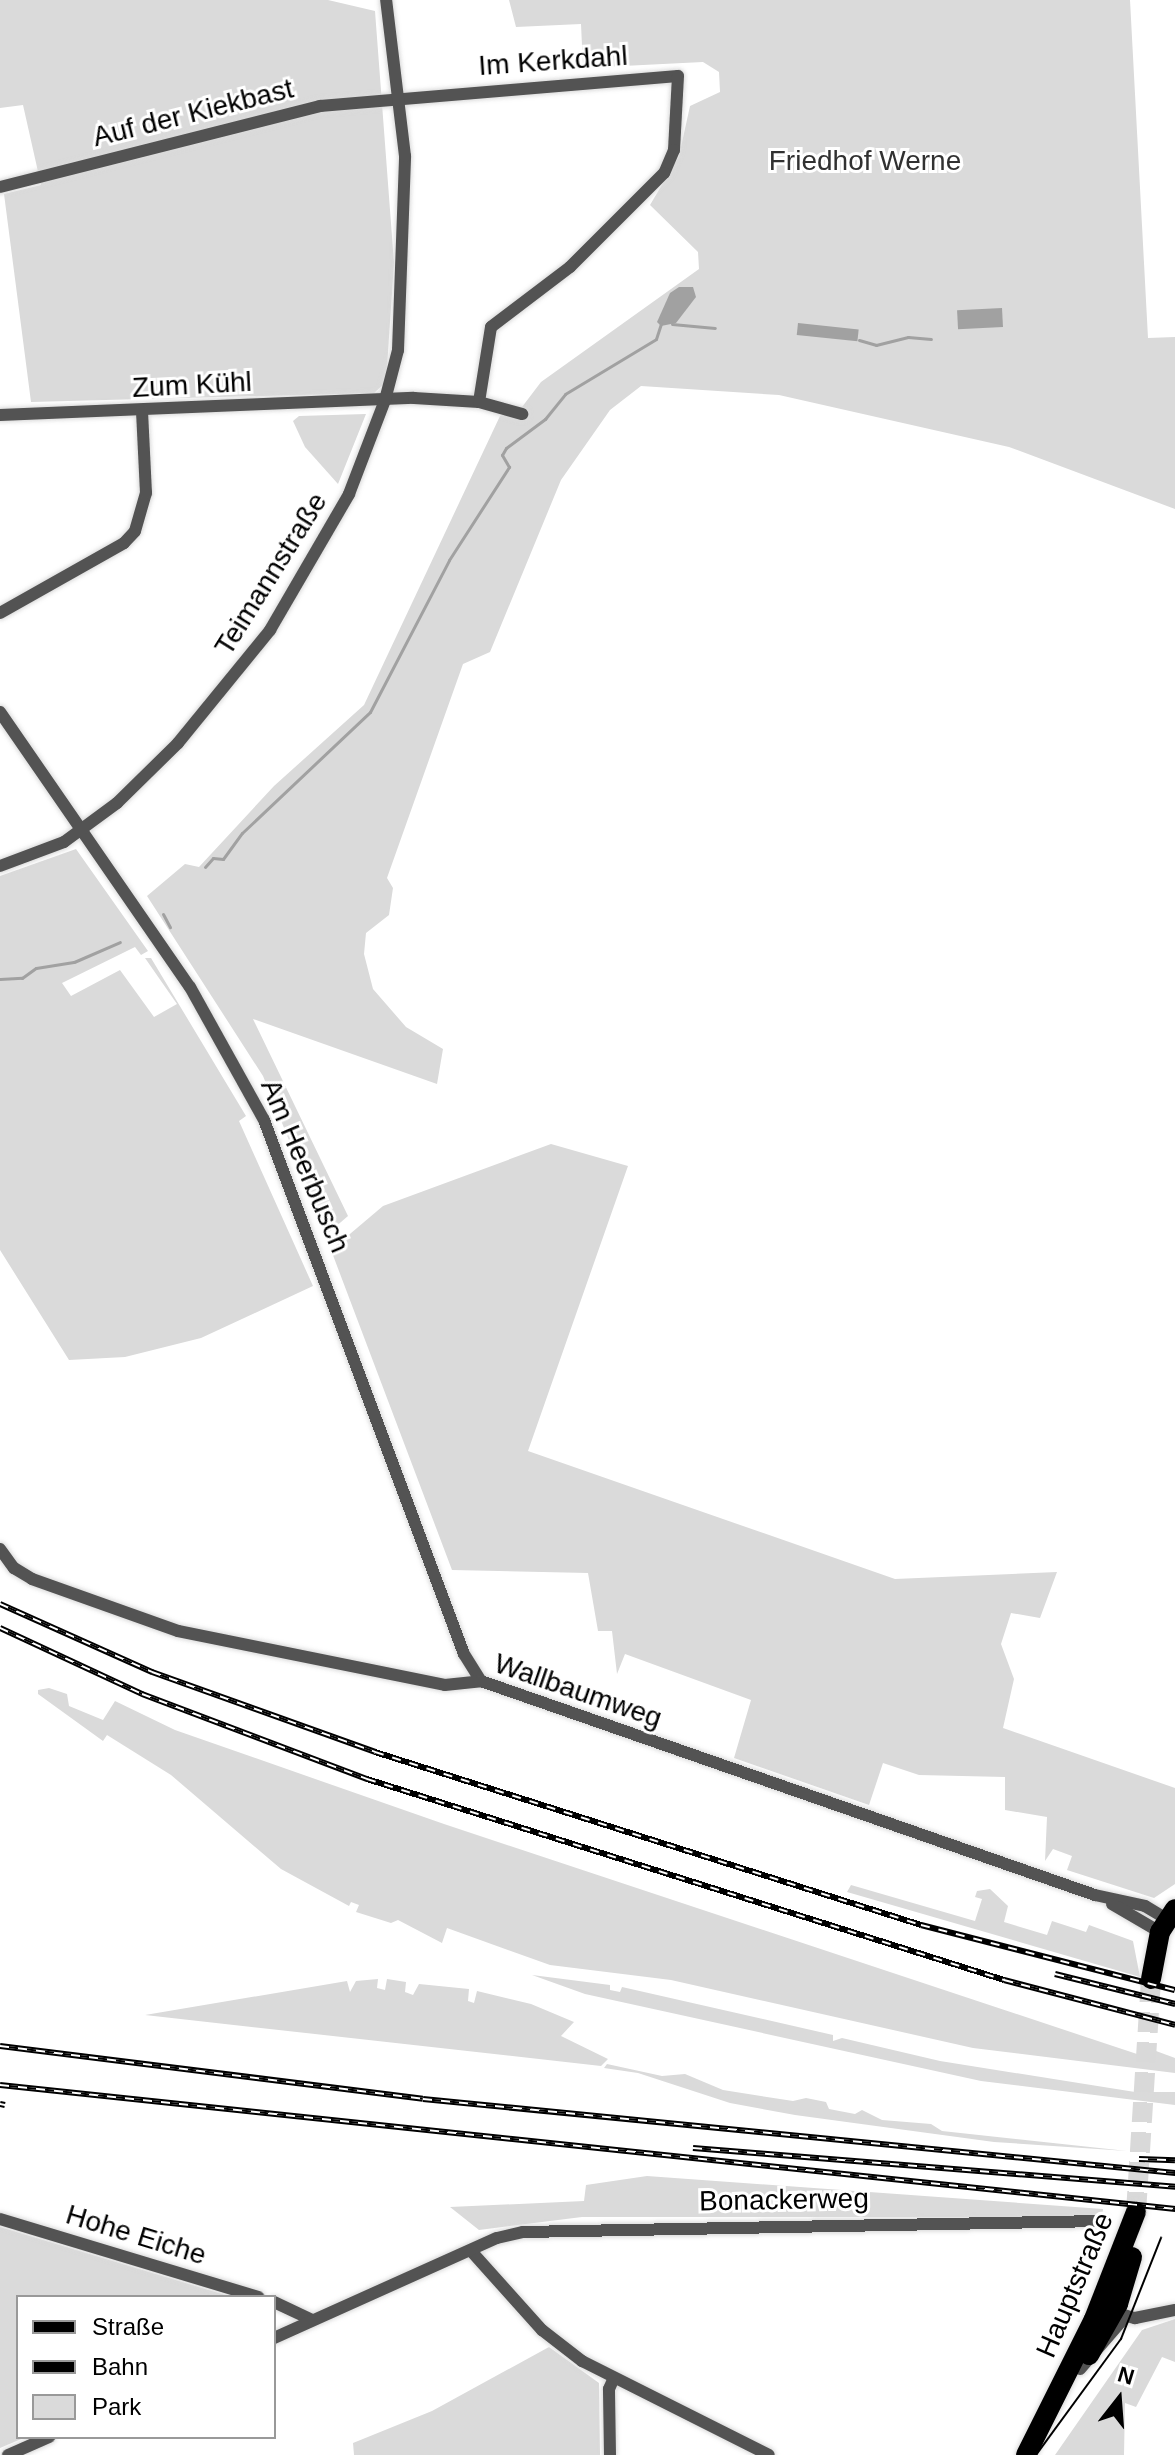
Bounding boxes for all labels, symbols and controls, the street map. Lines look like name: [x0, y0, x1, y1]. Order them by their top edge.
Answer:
street label: Im Kerkdahl: [477, 39, 629, 83]
street label: Auf der Kiekbast: [89, 72, 297, 154]
park label: Friedhof Werne: [769, 144, 961, 178]
street label: Zum Kühl: [131, 365, 253, 405]
street label: Teimannstraße: [208, 487, 334, 661]
street label: Am Heerbusch: [253, 1074, 357, 1258]
street label: Wallbaumweg: [490, 1647, 666, 1735]
street label: Bonackerweg: [699, 2182, 869, 2218]
street label: Hohe Eiche: [62, 2198, 210, 2272]
street label: Hauptstraße: [1029, 2208, 1121, 2362]
legend: [16, 2295, 276, 2439]
text: Straße: [92, 2313, 164, 2340]
text: Bahn: [92, 2353, 148, 2380]
north arrow: [1079, 2359, 1159, 2439]
text: N: [1115, 2361, 1137, 2390]
text: Park: [92, 2393, 141, 2420]

